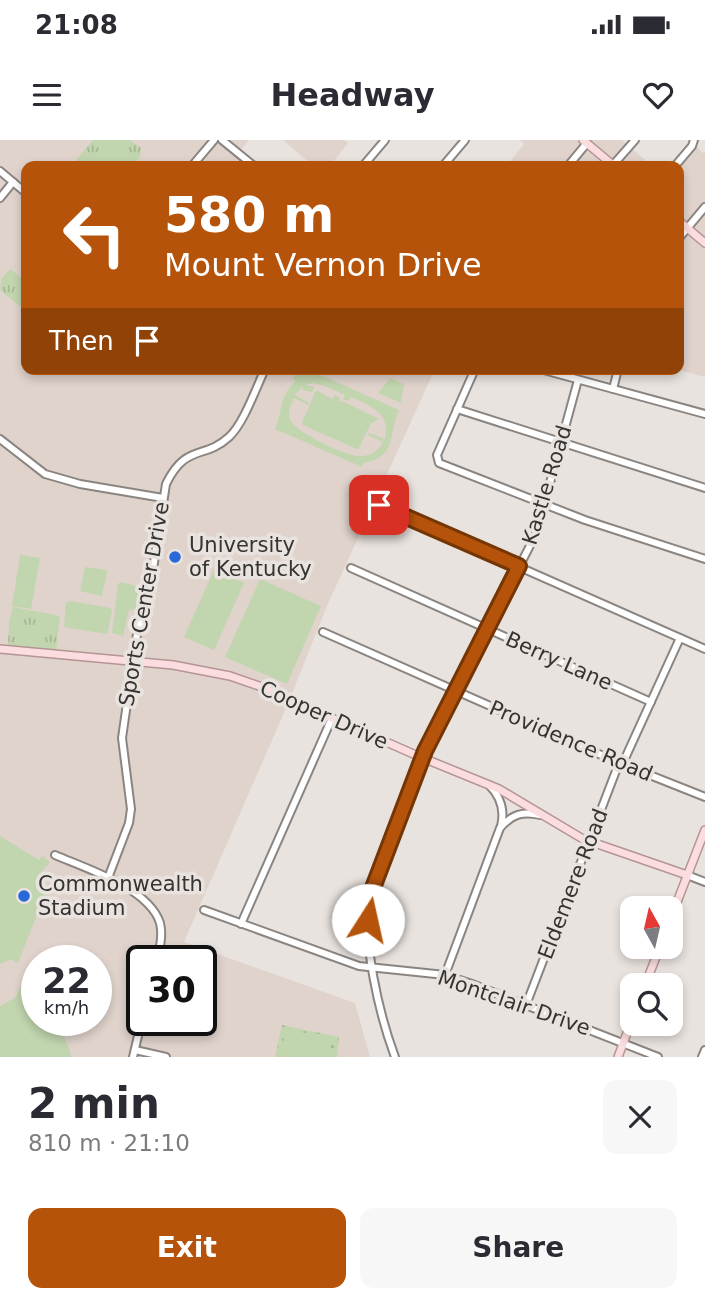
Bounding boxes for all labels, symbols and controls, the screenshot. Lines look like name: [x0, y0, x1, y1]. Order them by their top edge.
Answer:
text: 21:08: [35, 10, 118, 40]
icon: menu: [28, 76, 66, 114]
text: Headway: [270, 76, 435, 114]
icon: heart: [639, 76, 677, 114]
text: 580 m: [164, 187, 334, 244]
icon: left: [49, 189, 140, 280]
text: Mount Vernon Drive: [164, 246, 482, 284]
icon: arrive: [128, 322, 166, 360]
text: Then: [49, 326, 114, 356]
street label: Kastle Road: [517, 422, 577, 548]
pin: [349, 475, 409, 535]
icon: arrive: [360, 486, 398, 524]
street label: Sports Center Drive: [114, 500, 174, 708]
place label: University of Kentucky: [189, 533, 312, 581]
marker: University of Kentucky: [167, 549, 183, 565]
street label: Berry Lane: [502, 627, 616, 695]
street label: Cooper Drive: [256, 676, 392, 754]
street label: Providence Road: [486, 696, 656, 786]
street label: Eldemere Road: [533, 805, 613, 963]
place label: Commonwealth Stadium: [38, 872, 203, 920]
position arrow: [331, 883, 405, 957]
marker: Commonwealth Stadium: [16, 888, 32, 904]
north arrow: [620, 896, 682, 959]
map controls: [620, 896, 683, 1036]
speed limit sign: 30: [126, 945, 217, 1036]
text: 22: [42, 961, 91, 1001]
street label: Montclair Drive: [435, 966, 593, 1040]
button: search: [620, 973, 683, 1036]
text: km/h: [44, 997, 89, 1018]
text: 2 min: [28, 1079, 160, 1128]
button: close: [603, 1080, 677, 1154]
text: 810 m · 21:10: [28, 1130, 190, 1156]
button: Exit: [28, 1208, 346, 1288]
button: Share: [360, 1208, 677, 1288]

